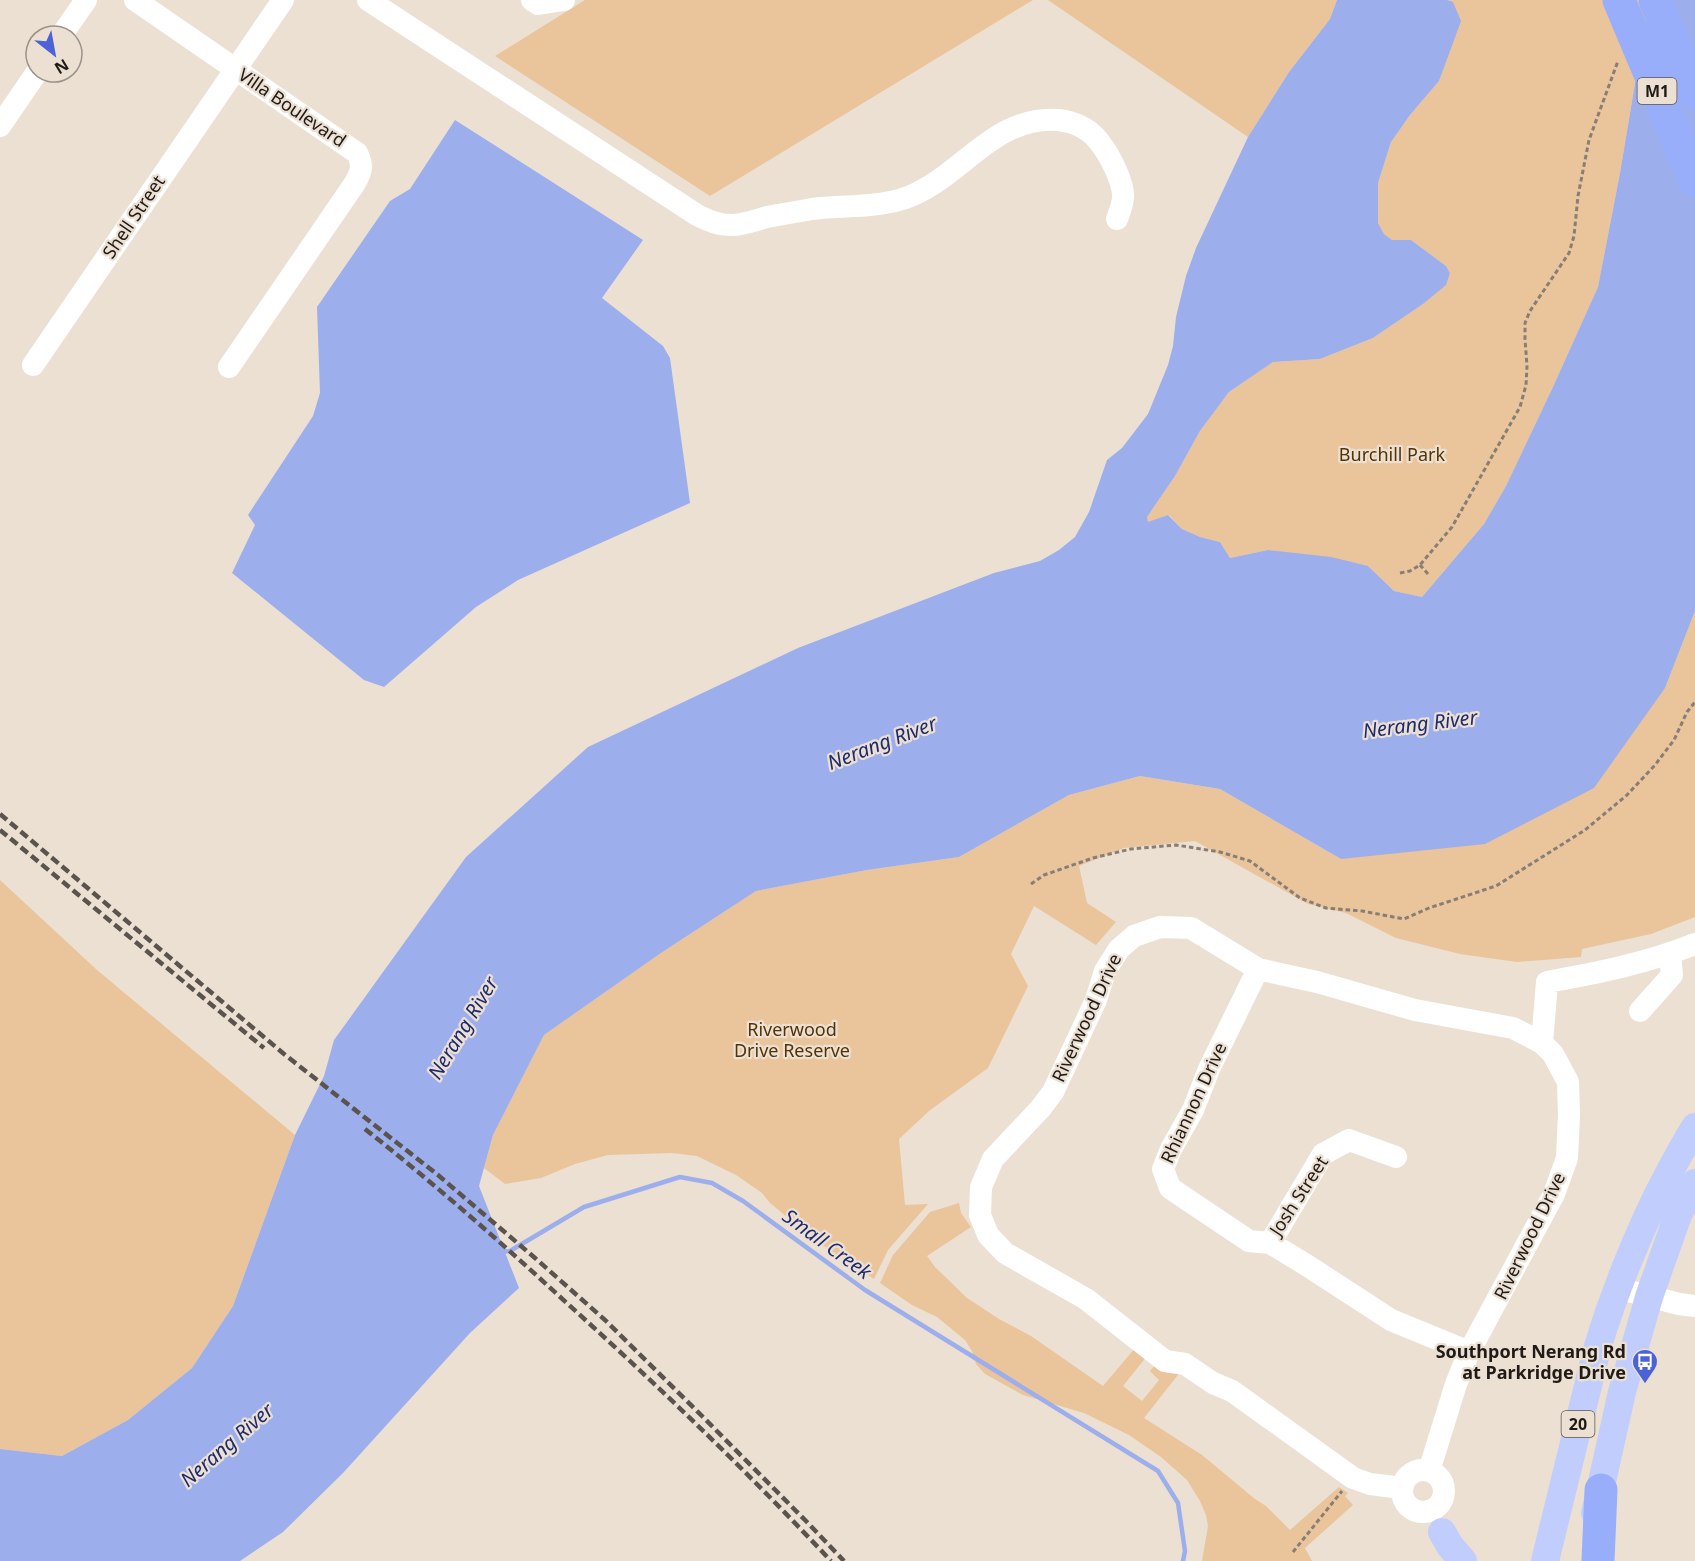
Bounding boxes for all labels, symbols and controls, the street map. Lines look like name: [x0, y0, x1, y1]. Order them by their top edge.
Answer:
north arrow: [24, 24, 84, 84]
text: N: [50, 54, 73, 80]
street label: Villa Boulevard: [234, 62, 351, 152]
road number: M1: [1638, 78, 1676, 104]
street label: Shell Street: [97, 170, 170, 263]
park label: Burchill Park: [1339, 442, 1446, 466]
water label: Nerang River: [1361, 703, 1480, 744]
water label: Nerang River: [823, 709, 941, 776]
street label: Riverwood Drive: [1046, 950, 1126, 1086]
water label: Nerang River: [421, 970, 504, 1084]
park label: Riverwood Drive Reserve: [734, 1017, 850, 1062]
street label: Rhiannon Drive: [1155, 1038, 1232, 1167]
street label: Josh Street: [1262, 1151, 1333, 1242]
street label: Riverwood Drive: [1488, 1168, 1570, 1303]
water label: Small Creek: [777, 1202, 878, 1286]
place label: Southport Nerang Rd at Parkridge Drive: [1436, 1339, 1626, 1384]
bus stop icon: Southport Nerang Rd at Parkridge Drive: [1630, 1347, 1660, 1385]
water label: Nerang River: [174, 1396, 280, 1493]
road number: 20: [1562, 1411, 1594, 1437]

